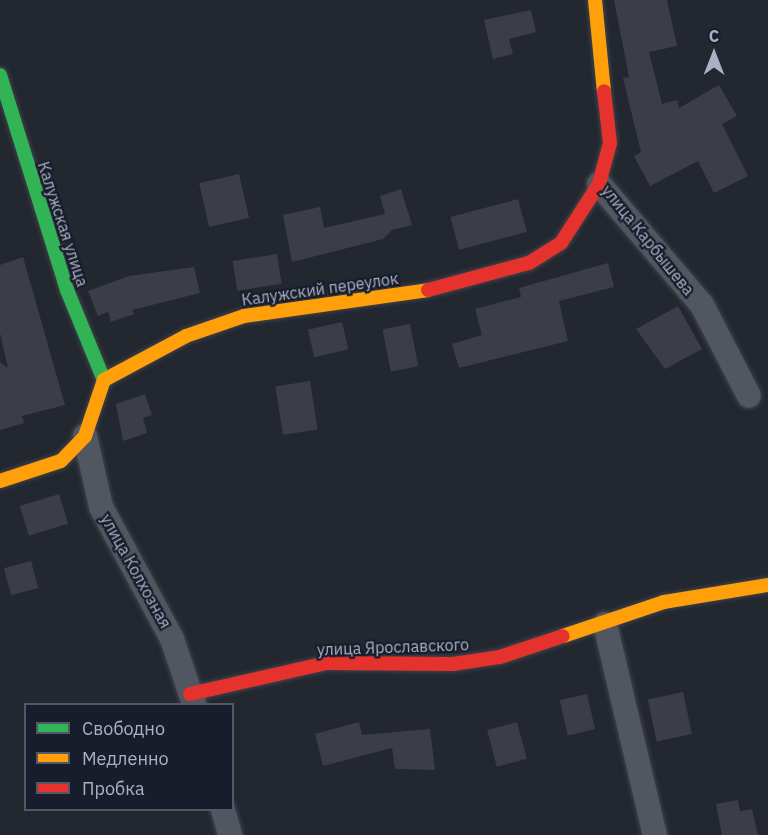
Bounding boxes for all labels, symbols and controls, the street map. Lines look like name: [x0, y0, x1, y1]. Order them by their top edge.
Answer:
north arrow: [684, 24, 744, 84]
text: С: [709, 26, 719, 46]
street label: Калужская улица: [34, 159, 92, 289]
street label: улица Карбышева: [598, 181, 698, 299]
street label: Калужский переулок: [240, 268, 400, 310]
street label: улица Колхозная: [97, 511, 175, 631]
street label: улица Ярославского: [317, 635, 469, 659]
legend: [24, 703, 234, 811]
text: Свободно: [82, 717, 165, 740]
text: Медленно: [82, 747, 169, 770]
text: Пробка: [82, 777, 145, 800]

